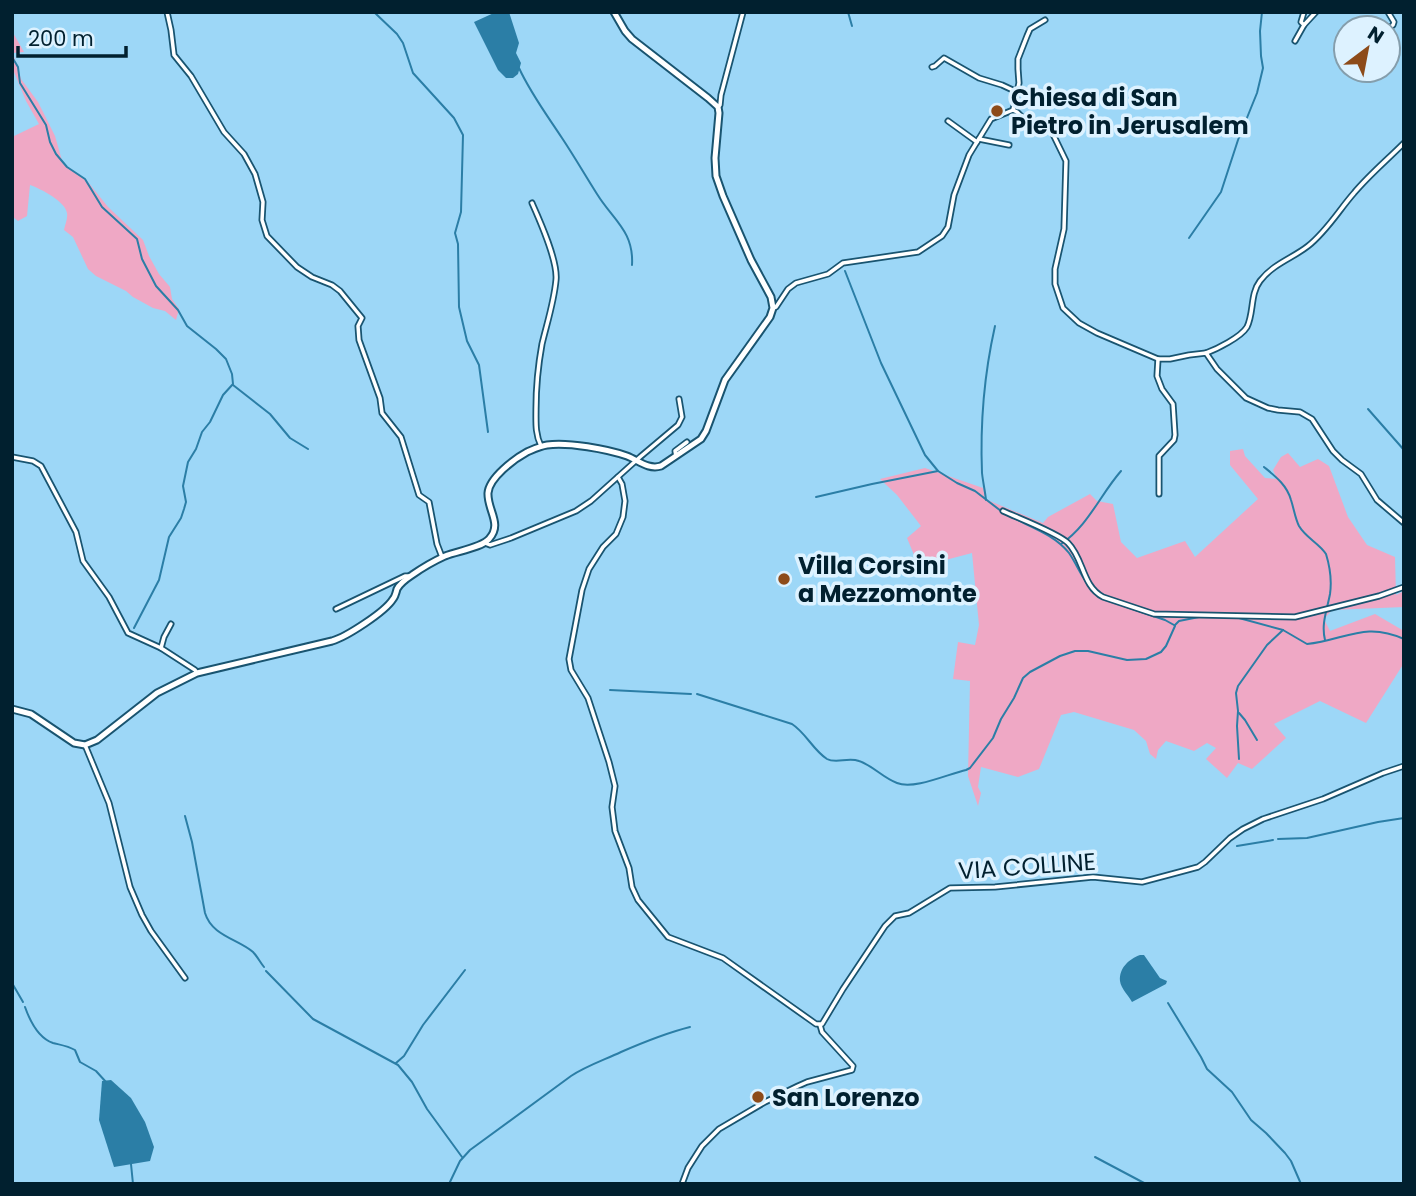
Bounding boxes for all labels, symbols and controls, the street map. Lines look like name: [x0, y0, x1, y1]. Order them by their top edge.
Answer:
scale bar: [18, 14, 126, 58]
north arrow: [1332, 14, 1402, 84]
text: N: [1363, 20, 1389, 50]
text: 200 m: [28, 24, 94, 53]
place label: Chiesa di San Pietro in Jerusalem: [1011, 81, 1249, 142]
marker: Chiesa di San Pietro in Jerusalem: [989, 103, 1005, 119]
place label: Villa Corsini a Mezzomonte: [798, 549, 977, 610]
marker: Villa Corsini a Mezzomonte: [776, 571, 792, 587]
street label: VIA COLLINE: [957, 845, 1097, 887]
place label: San Lorenzo: [772, 1081, 919, 1114]
marker: San Lorenzo: [750, 1089, 766, 1105]

